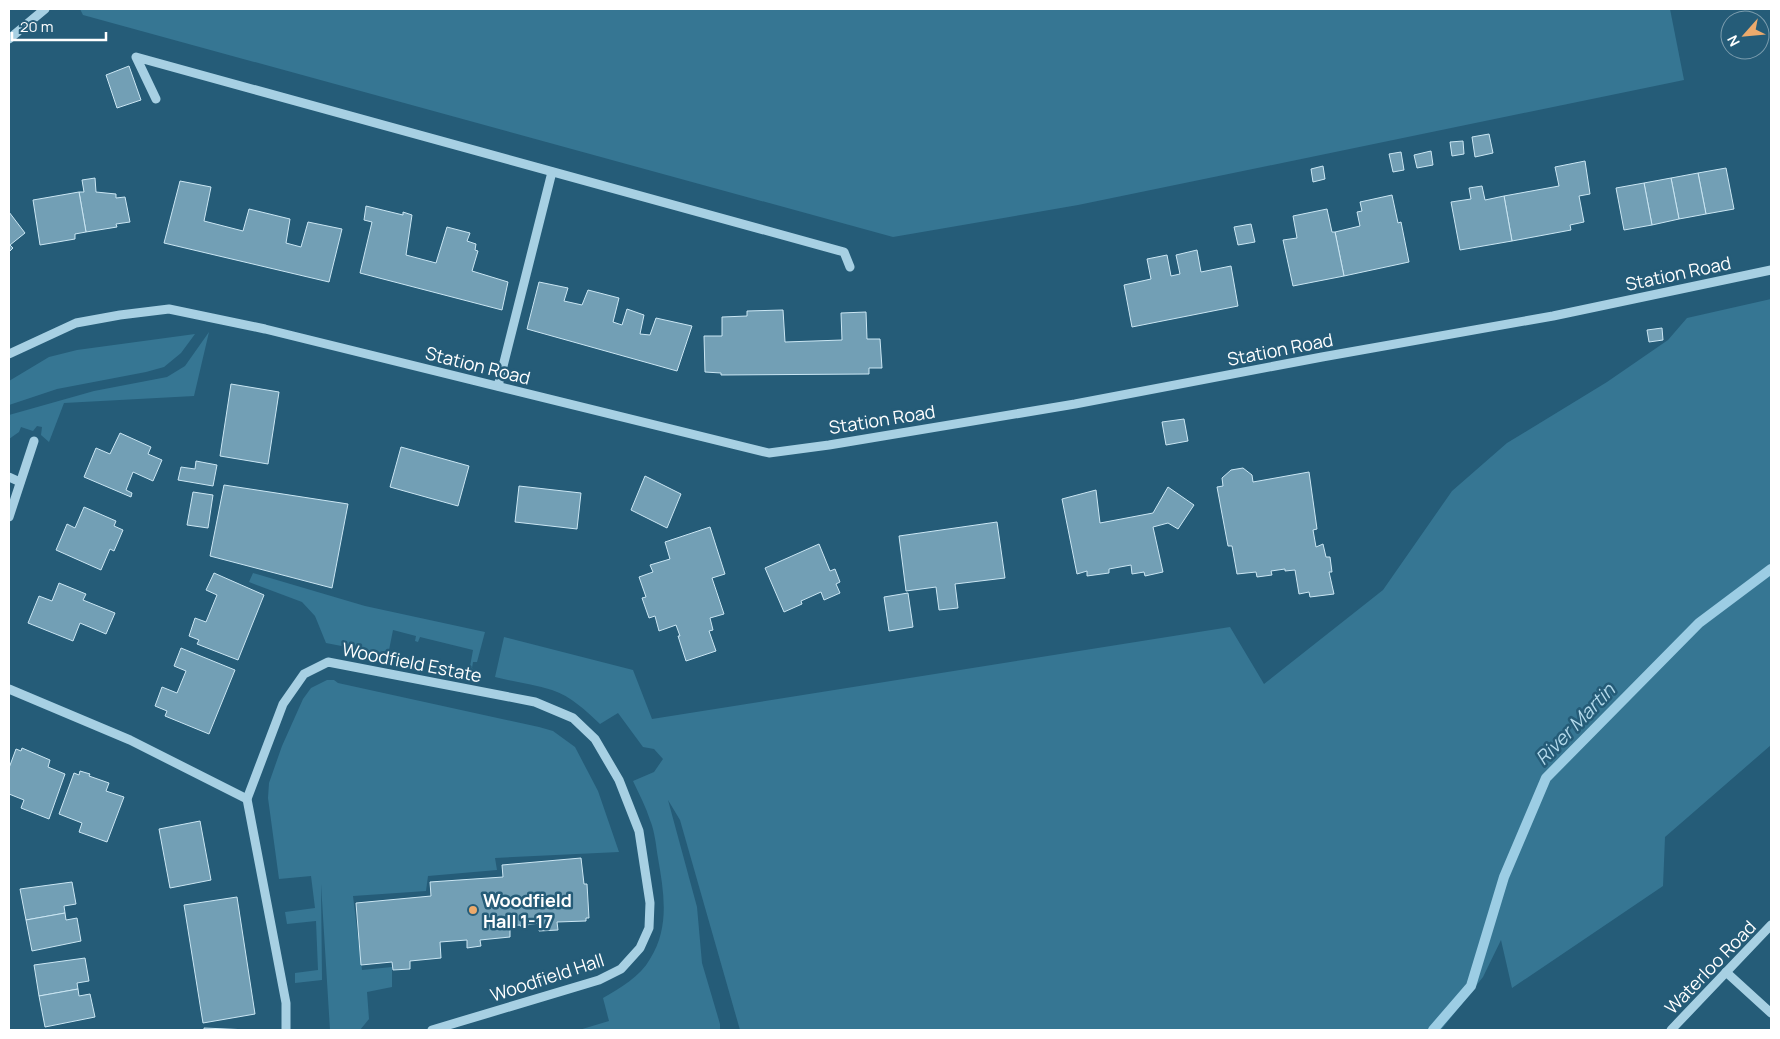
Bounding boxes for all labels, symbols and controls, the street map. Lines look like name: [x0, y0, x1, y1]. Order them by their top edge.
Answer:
scale bar: [12, 10, 106, 42]
north arrow: [1720, 10, 1770, 60]
text: 20 m: [20, 16, 53, 37]
text: N: [1722, 32, 1744, 50]
street label: Station Road: [1623, 250, 1733, 296]
street label: Station Road: [1225, 327, 1335, 371]
street label: Station Road: [423, 340, 533, 390]
street label: Station Road: [827, 399, 937, 439]
street label: Woodfield Estate: [340, 637, 484, 687]
water label: River Martin: [1529, 677, 1621, 770]
place label: Woodfield Hall 1-17: [483, 888, 572, 933]
marker: Woodfield Hall 1-17: [467, 904, 479, 916]
street label: Waterloo Road: [1659, 915, 1761, 1019]
street label: Woodfield Hall: [487, 947, 607, 1007]

